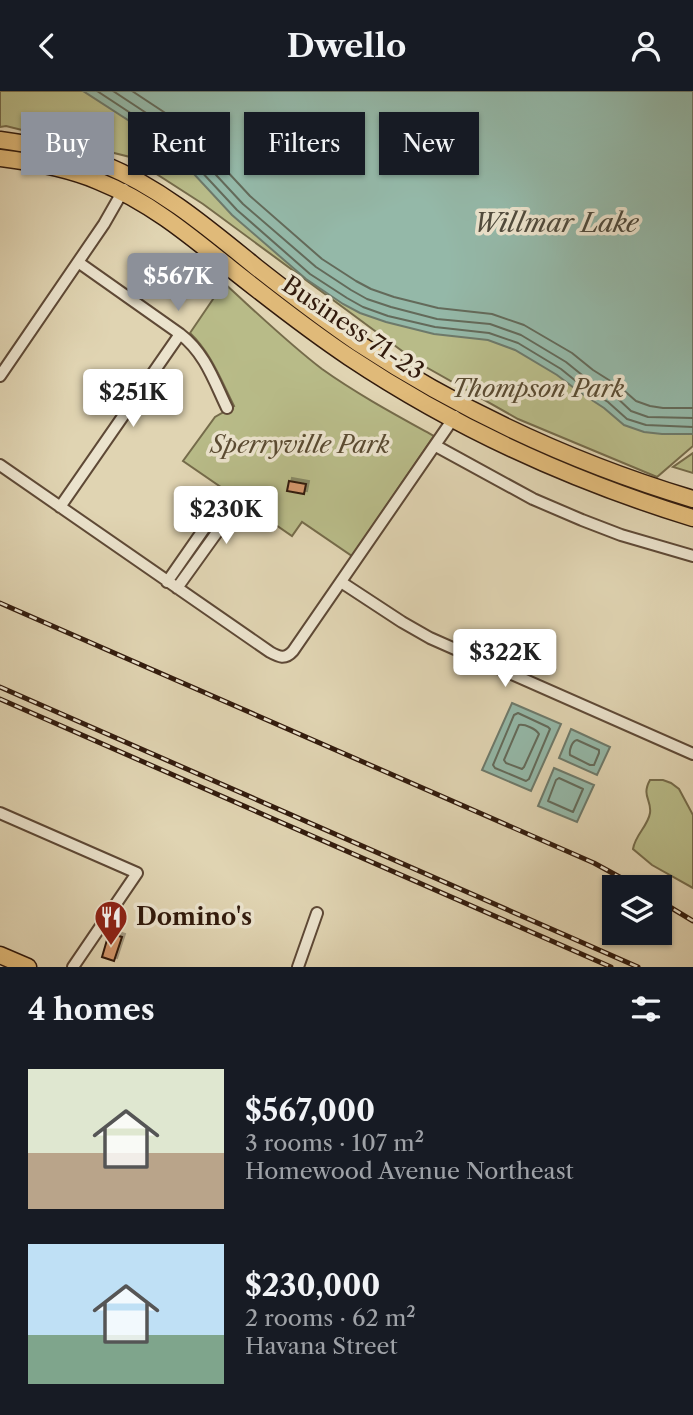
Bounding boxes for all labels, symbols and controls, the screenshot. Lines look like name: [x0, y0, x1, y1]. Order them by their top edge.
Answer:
text: Dwello: [287, 26, 406, 65]
icon: back: [28, 27, 66, 65]
icon: person: [627, 27, 665, 65]
chip: Buy: [21, 112, 114, 175]
chip: Rent: [128, 112, 230, 175]
chip: Filters: [244, 112, 365, 175]
chip: New: [379, 112, 479, 175]
water label: Willmar Lake: [473, 207, 640, 239]
pin: $567K: [129, 253, 227, 313]
text: $567K: [143, 262, 213, 290]
street label: Business 71-23: [277, 269, 430, 386]
pin: $251K: [84, 369, 182, 429]
park label: Thompson Park: [452, 374, 625, 403]
text: $251K: [99, 378, 167, 406]
park label: Sperryville Park: [208, 430, 390, 459]
pin: $230K: [177, 487, 275, 546]
text: $230K: [190, 495, 262, 523]
pin: $322K: [456, 629, 554, 689]
text: $322K: [469, 638, 541, 666]
map controls: [602, 875, 672, 945]
button: layers: [602, 875, 672, 945]
restaurant icon: Domino's: [92, 898, 130, 947]
place label: Domino's: [136, 902, 252, 931]
icon: filters: [627, 990, 665, 1028]
text: 4 homes: [28, 991, 155, 1028]
text: $567,000: [245, 1092, 375, 1129]
icon: home: [84, 1097, 168, 1181]
text: 3 rooms · 107 m²: [245, 1129, 424, 1157]
text: Homewood Avenue Northeast: [245, 1157, 574, 1185]
text: $230,000: [245, 1267, 380, 1304]
icon: home: [84, 1272, 168, 1356]
text: 2 rooms · 62 m²: [245, 1304, 416, 1332]
text: Havana Street: [245, 1332, 398, 1360]

